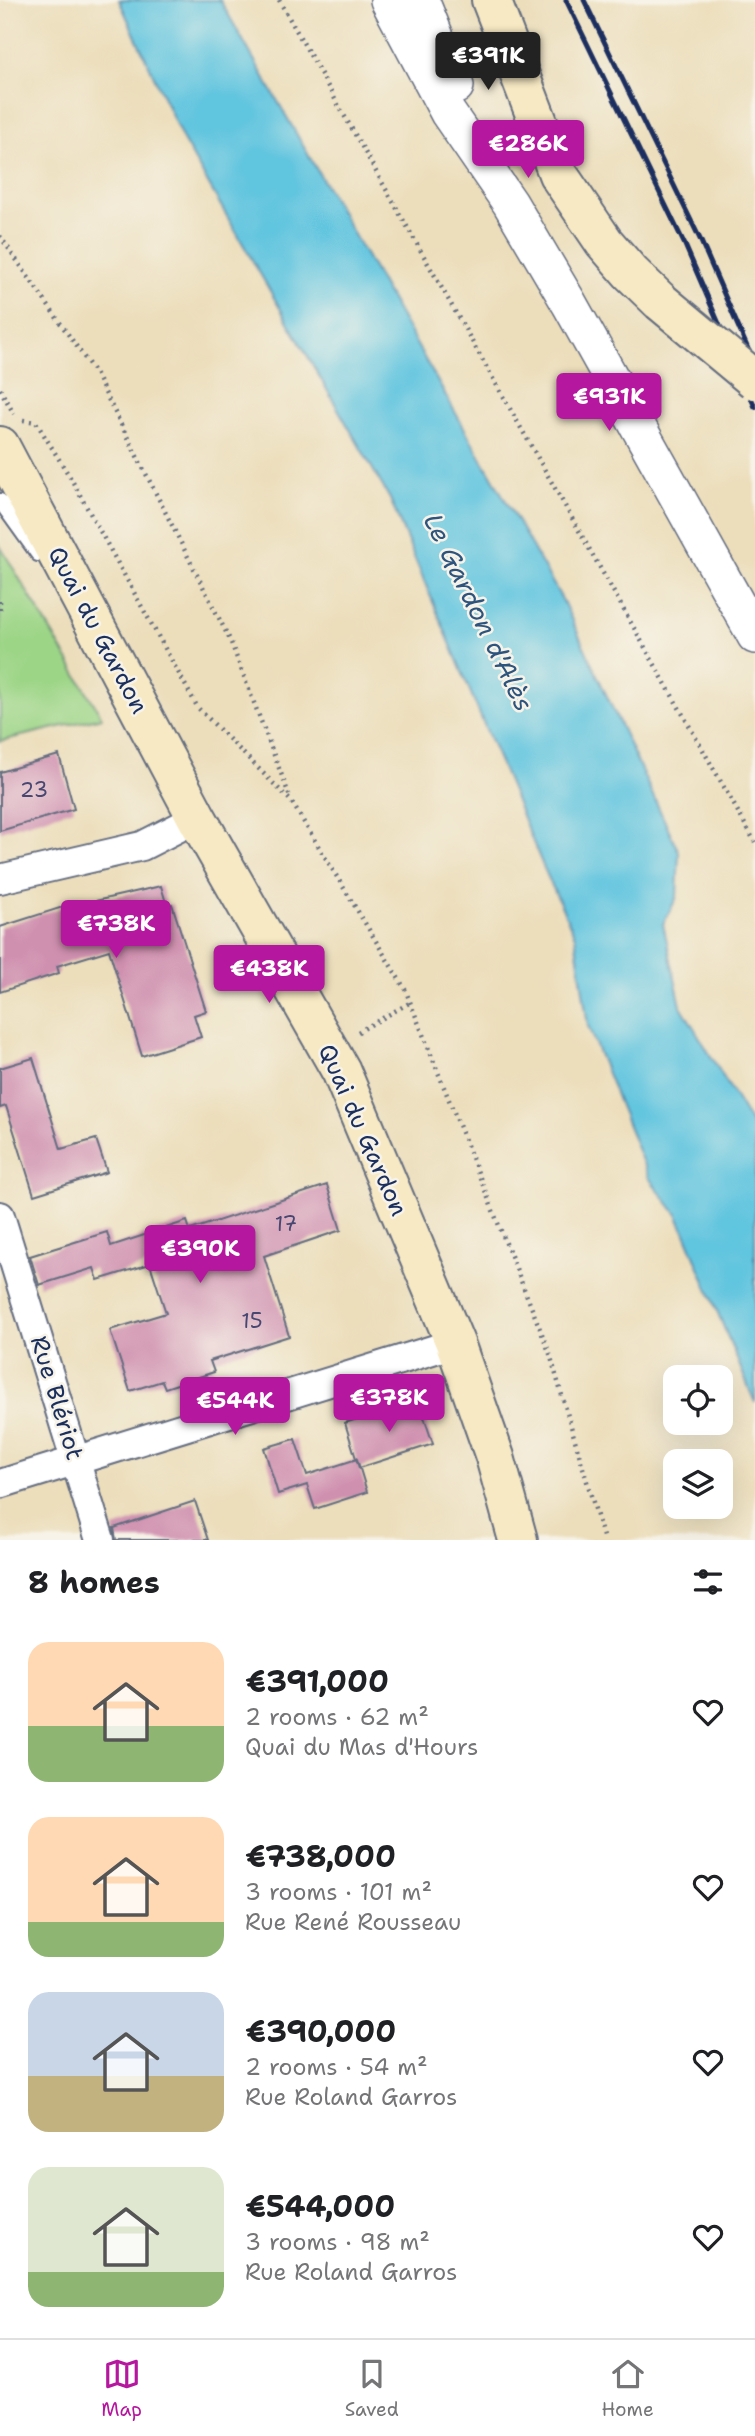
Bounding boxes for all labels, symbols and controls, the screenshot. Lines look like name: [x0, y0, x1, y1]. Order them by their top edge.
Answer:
pin: €391K: [439, 32, 537, 92]
text: €391K: [451, 40, 525, 70]
pin: €286K: [479, 120, 577, 180]
text: €286K: [488, 128, 568, 158]
pin: €931K: [560, 374, 658, 433]
text: €931K: [572, 381, 646, 411]
water label: Le Gardon d'Alès: [416, 507, 542, 717]
street label: Quai du Gardon: [40, 541, 156, 719]
house number: 23: [20, 776, 48, 804]
pin: €738K: [67, 900, 165, 960]
text: €738K: [77, 908, 155, 938]
pin: €438K: [220, 946, 318, 1005]
text: €438K: [230, 953, 308, 983]
street label: Quai du Gardon: [311, 1039, 415, 1221]
house number: 17: [275, 1210, 297, 1238]
pin: €390K: [151, 1226, 249, 1285]
text: €390K: [160, 1233, 240, 1263]
house number: 15: [241, 1307, 263, 1335]
street label: Rue Blériot: [23, 1332, 91, 1464]
map controls: [663, 1365, 733, 1519]
button: locate: [663, 1365, 733, 1435]
pin: €378K: [340, 1374, 438, 1434]
pin: €544K: [186, 1378, 284, 1437]
text: €378K: [350, 1382, 428, 1412]
text: €544K: [196, 1385, 274, 1415]
button: layers: [663, 1449, 733, 1519]
text: 8 homes: [28, 1562, 160, 1603]
icon: filters: [689, 1563, 727, 1601]
text: €391,000: [245, 1661, 389, 1702]
icon: home: [84, 1670, 168, 1754]
icon: heart: [689, 1693, 727, 1731]
text: 2 rooms · 62 m²: [245, 1702, 429, 1732]
text: Quai du Mas d'Hours: [245, 1732, 478, 1762]
text: €738,000: [245, 1836, 396, 1877]
icon: home: [84, 1845, 168, 1929]
icon: heart: [689, 1868, 727, 1906]
text: 3 rooms · 101 m²: [245, 1877, 432, 1907]
text: Rue René Rousseau: [245, 1907, 461, 1937]
text: €390,000: [245, 2011, 396, 2052]
icon: home: [84, 2020, 168, 2104]
icon: heart: [689, 2043, 727, 2081]
text: 2 rooms · 54 m²: [245, 2052, 428, 2082]
text: Rue Roland Garros: [245, 2082, 457, 2112]
text: €544,000: [245, 2186, 395, 2227]
icon: home: [84, 2195, 168, 2279]
icon: heart: [689, 2218, 727, 2256]
text: 3 rooms · 98 m²: [245, 2227, 430, 2257]
text: Rue Roland Garros: [245, 2257, 457, 2287]
tab: Map: [101, 2355, 142, 2422]
tab: Saved: [345, 2355, 399, 2422]
tab: Home: [601, 2355, 654, 2422]

